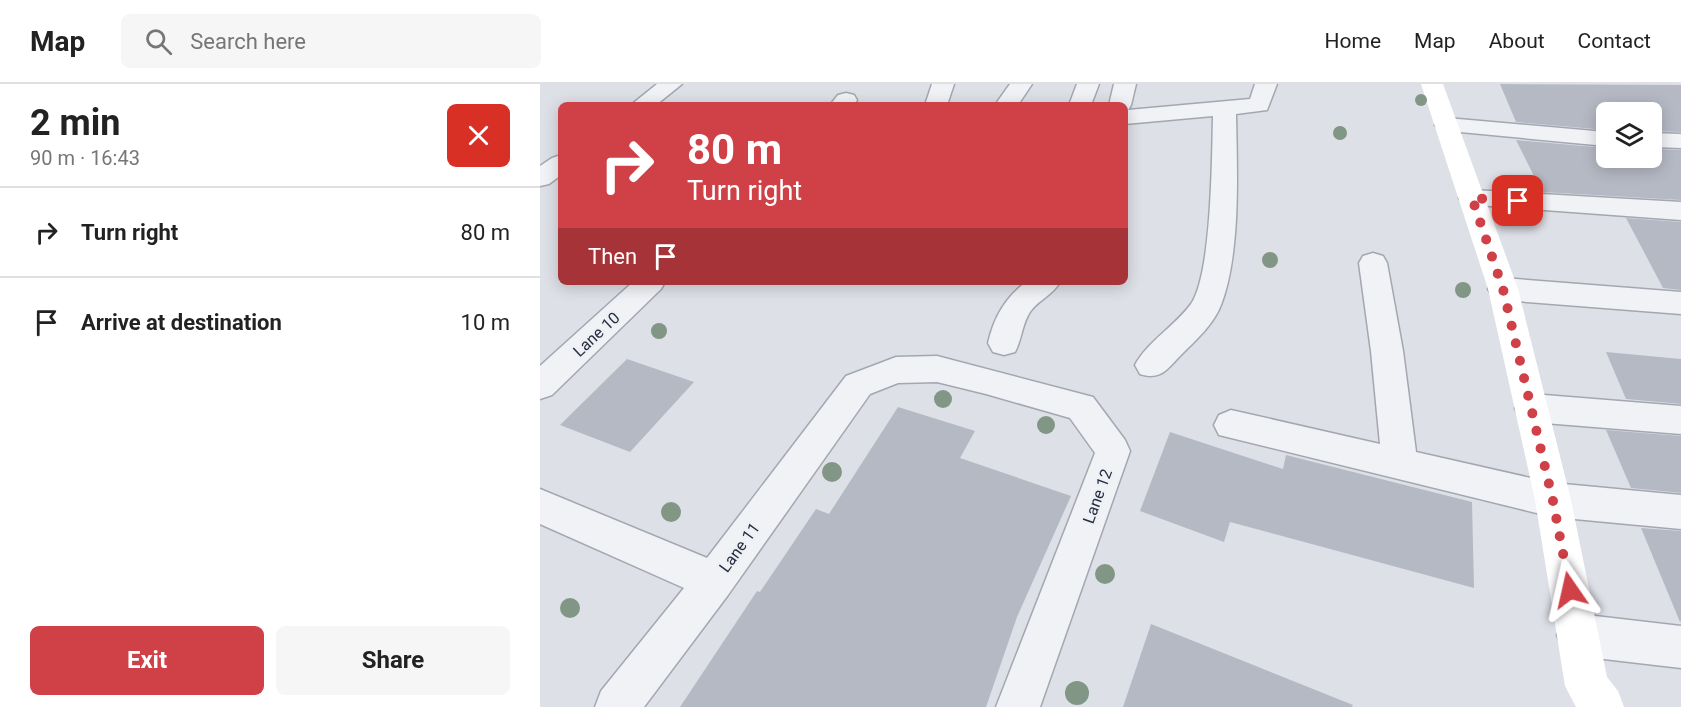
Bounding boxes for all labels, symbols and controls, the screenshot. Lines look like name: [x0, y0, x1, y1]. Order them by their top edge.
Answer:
search box: [121, 14, 541, 68]
text: Map: [30, 25, 85, 58]
icon: search: [142, 25, 175, 58]
text: Search here: [190, 29, 306, 54]
text: Home: [1325, 29, 1381, 53]
text: Map: [1414, 29, 1456, 53]
text: About: [1489, 29, 1545, 53]
text: Contact: [1578, 29, 1651, 53]
text: 2 min: [30, 102, 121, 144]
map controls: [1596, 102, 1662, 168]
button: layers: [1596, 102, 1662, 168]
button: close: [447, 104, 510, 167]
text: 80 m: [687, 125, 782, 174]
icon: right: [588, 126, 666, 204]
text: 90 m · 16:43: [30, 146, 140, 170]
text: Turn right: [687, 175, 802, 207]
pin: [1492, 175, 1543, 226]
icon: arrive: [1501, 184, 1534, 217]
icon: right: [30, 216, 63, 249]
text: Turn right: [81, 220, 178, 245]
text: 80 m: [461, 220, 510, 245]
icon: arrive: [649, 240, 682, 273]
text: Then: [588, 244, 637, 269]
icon: arrive: [30, 306, 63, 339]
street label: Lane 10: [569, 308, 624, 361]
text: Arrive at destination: [81, 310, 282, 335]
text: 10 m: [461, 310, 510, 335]
street label: Lane 12: [1079, 466, 1116, 526]
street label: Lane 11: [715, 519, 764, 576]
position arrow: [1538, 558, 1602, 622]
button: Exit: [30, 626, 264, 695]
button: Share: [276, 626, 510, 695]

